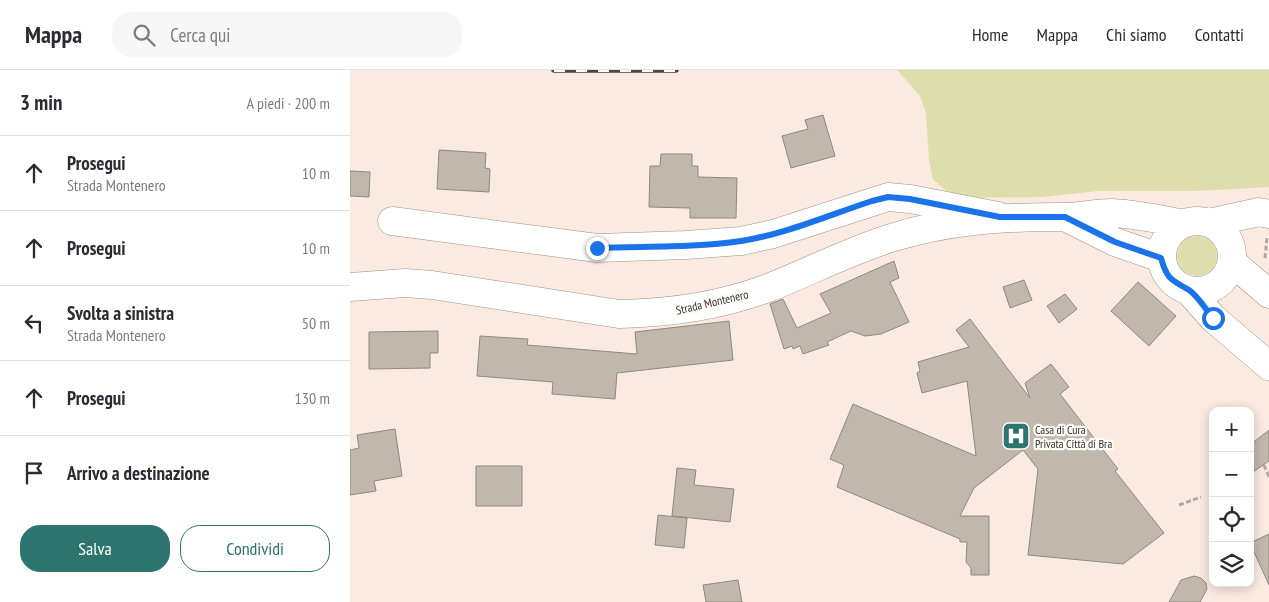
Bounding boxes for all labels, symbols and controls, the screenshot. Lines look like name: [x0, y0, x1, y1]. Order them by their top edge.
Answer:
search box: [112, 12, 462, 57]
text: Mappa: [25, 19, 82, 50]
icon: search: [130, 21, 158, 49]
text: Cerca qui: [170, 23, 230, 47]
text: Home: [972, 23, 1009, 46]
text: Mappa: [1037, 23, 1078, 46]
text: Chi siamo: [1106, 23, 1167, 46]
text: Contatti: [1195, 23, 1244, 46]
text: 3 min: [20, 89, 62, 116]
text: A piedi · 200 m: [247, 93, 330, 113]
text: Prosegui: [67, 151, 126, 175]
icon: ahead: [20, 159, 48, 187]
text: 10 m: [302, 163, 330, 183]
text: Strada Montenero: [67, 175, 166, 195]
icon: ahead: [20, 234, 48, 262]
text: Prosegui: [67, 236, 126, 260]
route end: [586, 237, 609, 260]
text: 10 m: [302, 238, 330, 258]
street label: Strada Montenero: [674, 286, 750, 318]
text: Svolta a sinistra: [67, 301, 174, 325]
route start: [1202, 307, 1225, 330]
icon: left: [20, 309, 48, 337]
text: 50 m: [302, 313, 330, 333]
text: Strada Montenero: [67, 325, 166, 345]
icon: ahead: [20, 384, 48, 412]
text: Prosegui: [67, 386, 126, 410]
text: 130 m: [295, 388, 330, 408]
map controls: [1209, 407, 1254, 587]
button: +: [1209, 407, 1254, 452]
hospital icon: Casa di Cura Privata Città di Bra: [1001, 421, 1031, 451]
place label: Casa di Cura Privata Città di Bra: [1035, 422, 1112, 451]
button: −: [1209, 452, 1254, 497]
icon: arrive: [20, 459, 48, 487]
text: Arrivo a destinazione: [67, 461, 210, 485]
button: locate: [1209, 497, 1254, 542]
button: Salva: [20, 525, 170, 572]
button: Condividi: [180, 525, 330, 572]
button: layers: [1209, 542, 1254, 587]

